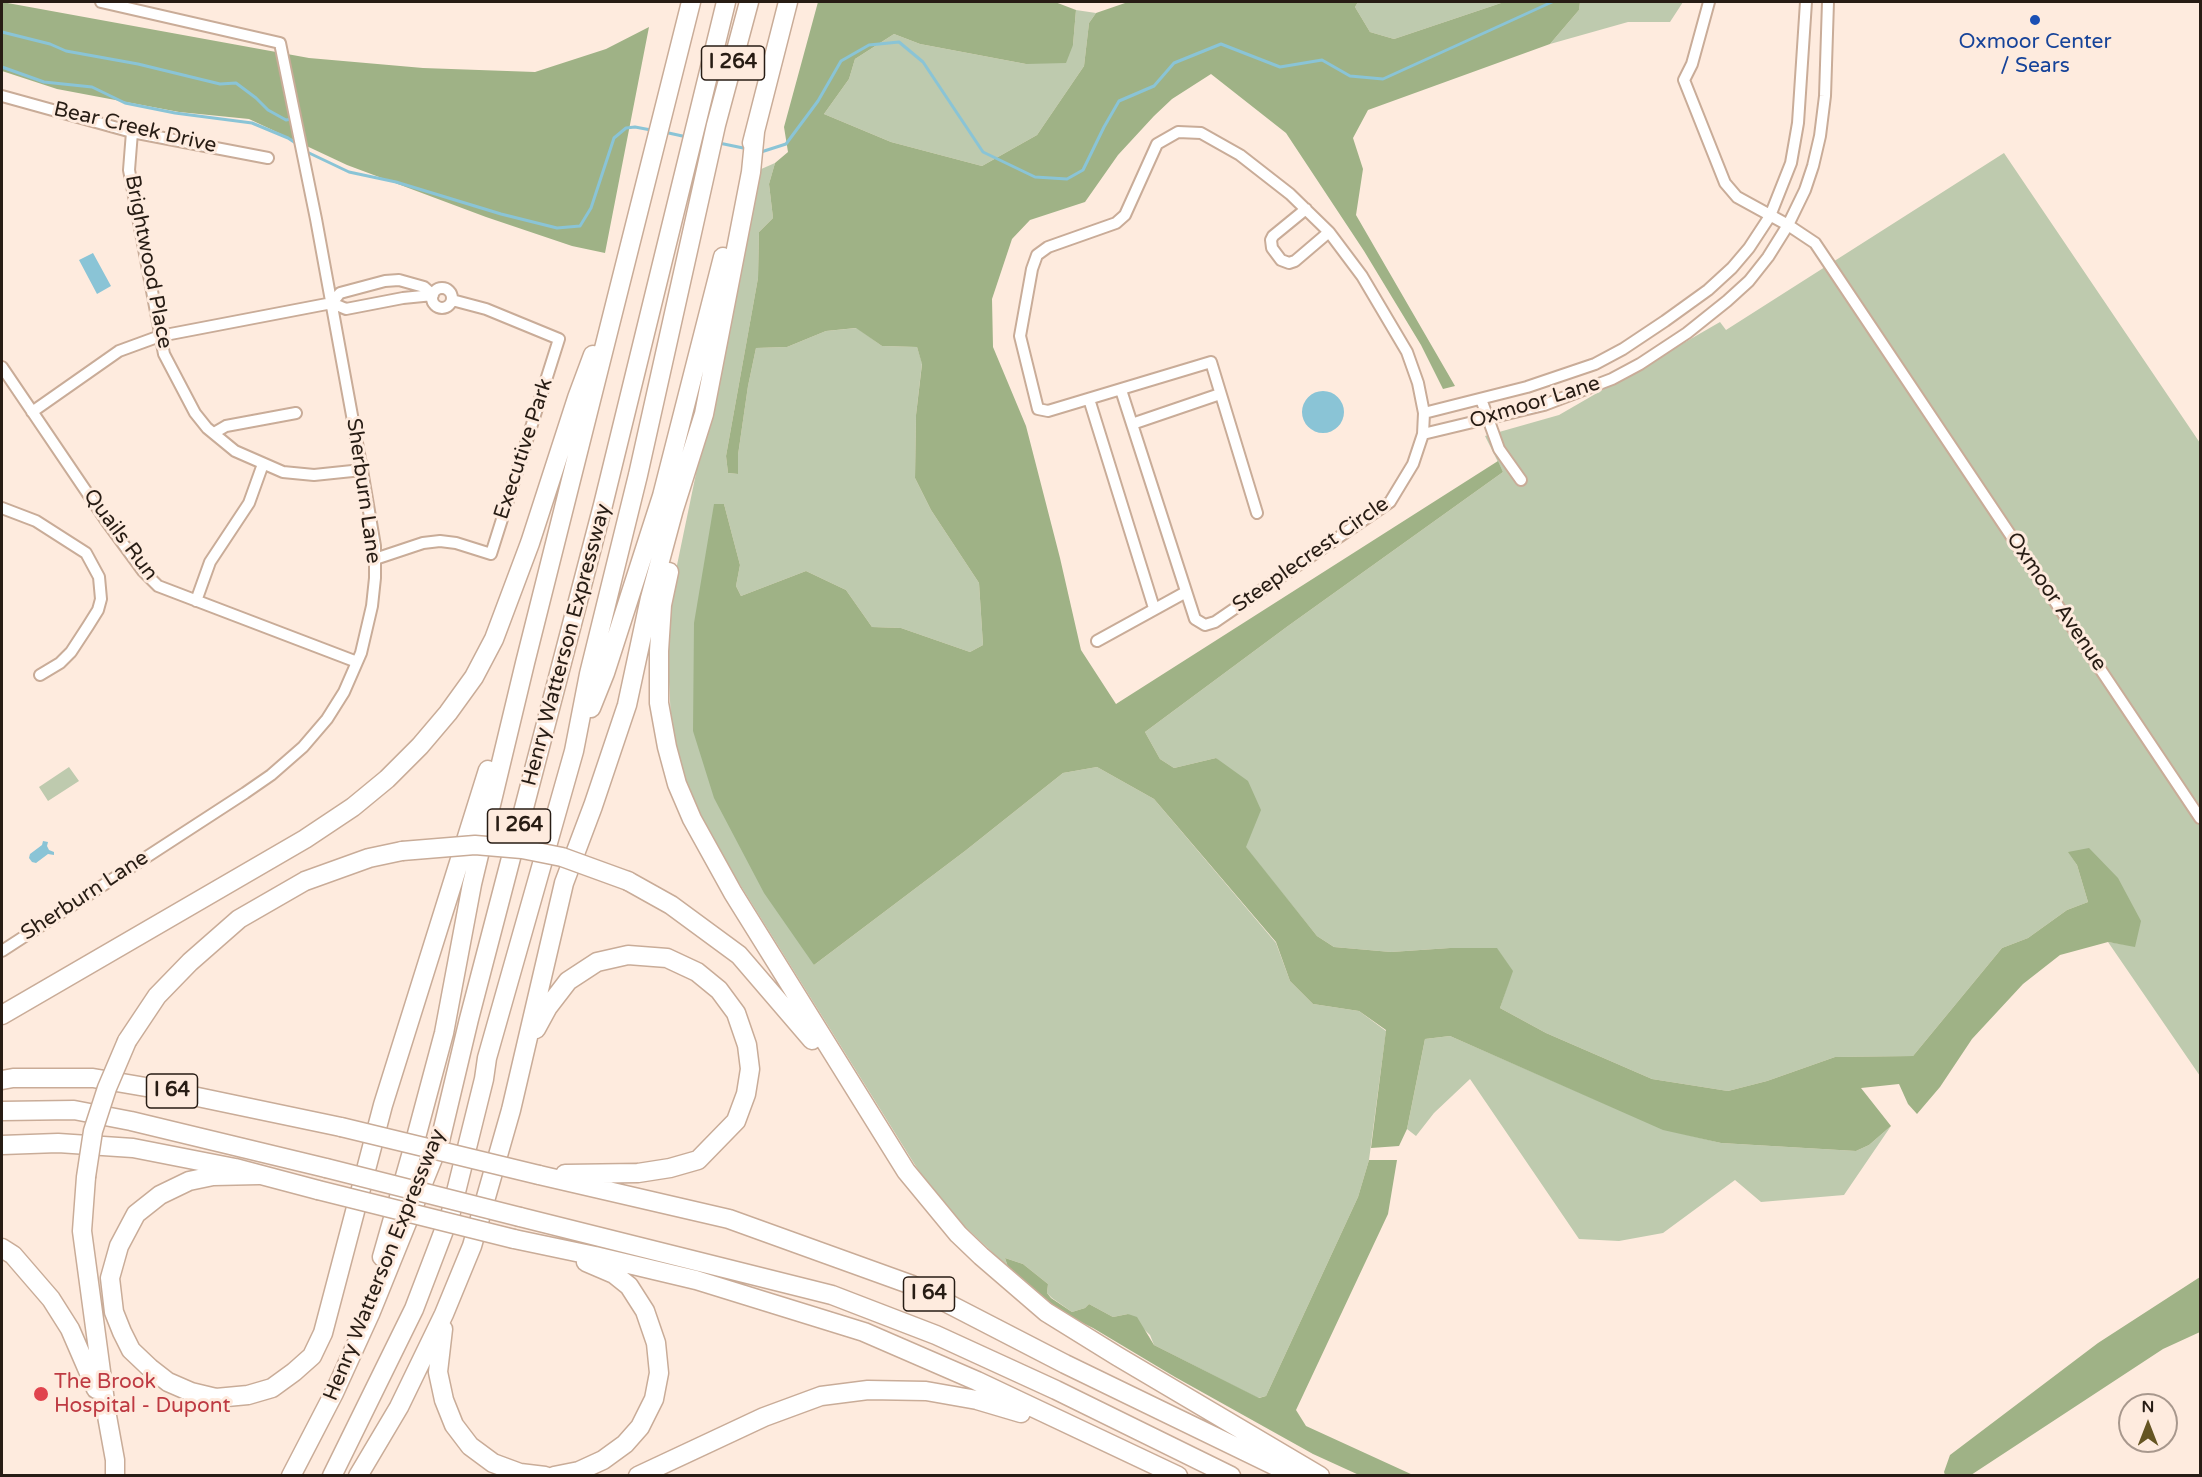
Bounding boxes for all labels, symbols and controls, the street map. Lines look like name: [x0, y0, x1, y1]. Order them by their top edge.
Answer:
marker: Oxmoor Center / Sears: [2028, 13, 2042, 27]
place label: Oxmoor Center / Sears: [1959, 29, 2111, 79]
road number: I 264: [702, 46, 764, 80]
street label: Bear Creek Drive: [51, 97, 219, 159]
street label: Brightwood Place: [119, 173, 177, 351]
street label: Oxmoor Lane: [1467, 371, 1603, 435]
street label: Executive Park: [489, 375, 559, 523]
street label: Sherburn Lane: [340, 417, 386, 565]
street label: Quails Run: [77, 484, 163, 586]
street label: Steeplecrest Circle: [1228, 492, 1394, 618]
street label: Henry Watterson Expressway: [517, 501, 617, 789]
street label: Oxmoor Avenue: [2000, 528, 2112, 676]
road number: I 264: [488, 809, 550, 843]
street label: Sherburn Lane: [17, 846, 153, 946]
road number: I 64: [146, 1074, 198, 1108]
street label: Henry Watterson Expressway: [319, 1125, 451, 1405]
road number: I 64: [904, 1277, 954, 1311]
place label: The Brook Hospital - Dupont: [54, 1369, 230, 1419]
marker: The Brook Hospital - Dupont: [32, 1385, 50, 1403]
north arrow: [2118, 1393, 2178, 1453]
text: N: [2142, 1397, 2154, 1417]

